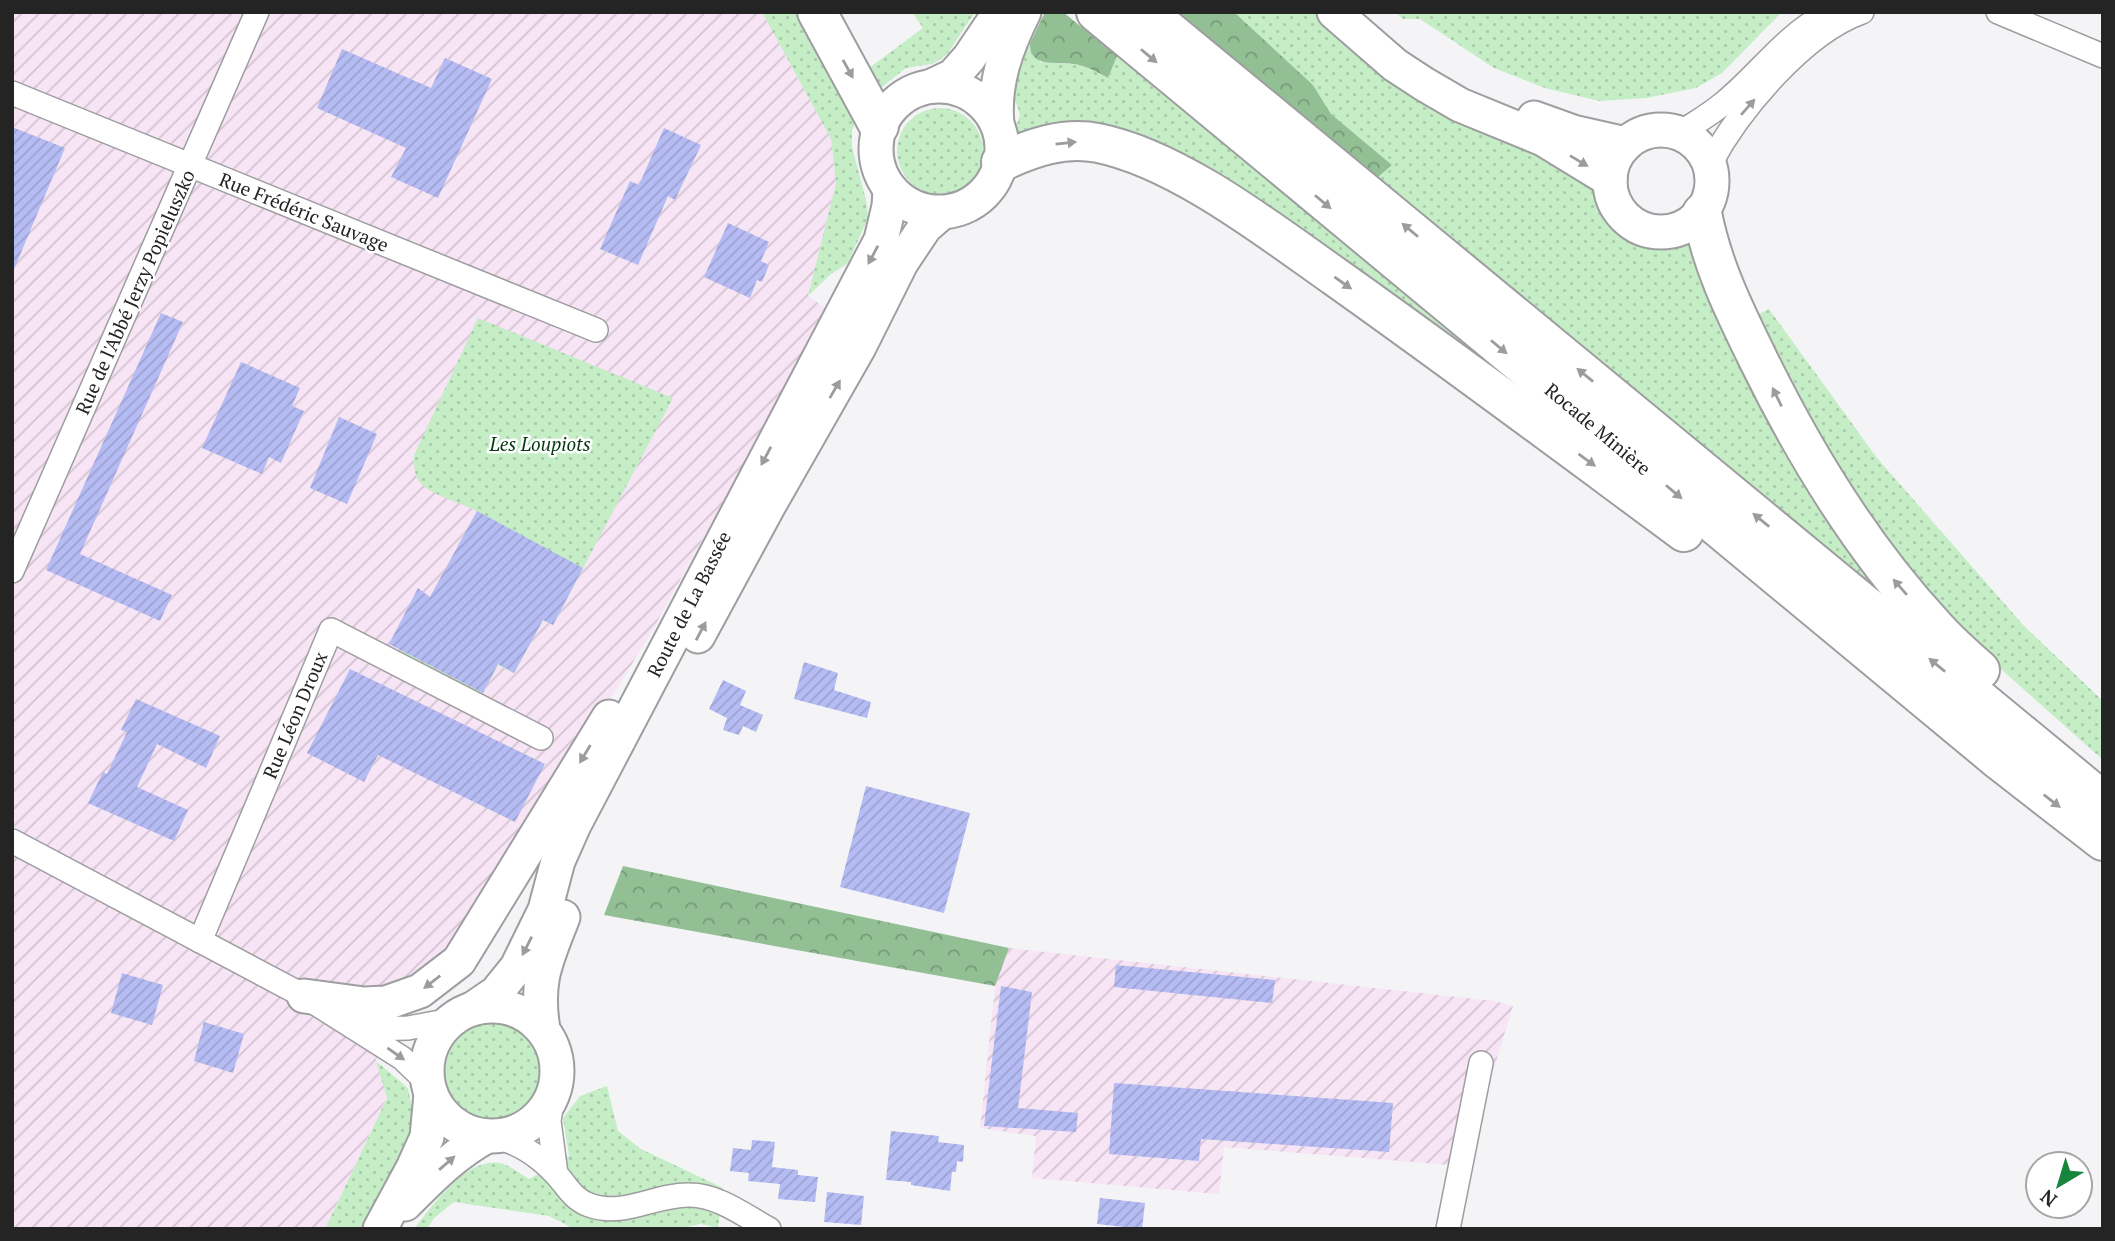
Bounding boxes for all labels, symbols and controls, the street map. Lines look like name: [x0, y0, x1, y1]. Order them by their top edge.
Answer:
one-way arrow: [1140, 48, 1158, 63]
one-way arrow: [842, 60, 854, 79]
one-way arrow: [1739, 99, 1755, 116]
one-way arrow: [1055, 137, 1077, 148]
one-way arrow: [1569, 155, 1588, 167]
street label: Rue de l'Abbé Jerzy Popieluszko: [69, 165, 200, 418]
street label: Rue Frédéric Sauvage: [216, 166, 393, 257]
one-way arrow: [1315, 194, 1332, 209]
one-way arrow: [1401, 223, 1419, 238]
one-way arrow: [867, 245, 878, 265]
one-way arrow: [1334, 276, 1352, 290]
one-way arrow: [1490, 339, 1507, 354]
one-way arrow: [1577, 368, 1594, 383]
street label: Rocade Minière: [1540, 377, 1657, 480]
one-way arrow: [829, 379, 841, 398]
one-way arrow: [1771, 387, 1782, 407]
park label: Les Loupiots: [488, 431, 591, 456]
one-way arrow: [761, 446, 772, 466]
one-way arrow: [1578, 453, 1596, 467]
one-way arrow: [1665, 484, 1683, 500]
one-way arrow: [1752, 512, 1770, 528]
street label: Route de La Bassée: [641, 527, 736, 681]
one-way arrow: [1892, 578, 1908, 596]
one-way arrow: [695, 621, 707, 640]
street label: Rue Léon Droux: [257, 647, 333, 782]
one-way arrow: [1928, 657, 1946, 672]
one-way arrow: [579, 744, 591, 763]
one-way arrow: [2042, 794, 2060, 809]
one-way arrow: [522, 936, 533, 956]
one-way arrow: [423, 974, 441, 988]
one-way arrow: [387, 1047, 405, 1061]
north arrow: [2024, 1150, 2094, 1220]
one-way arrow: [438, 1155, 456, 1171]
text: N: [2034, 1184, 2062, 1213]

